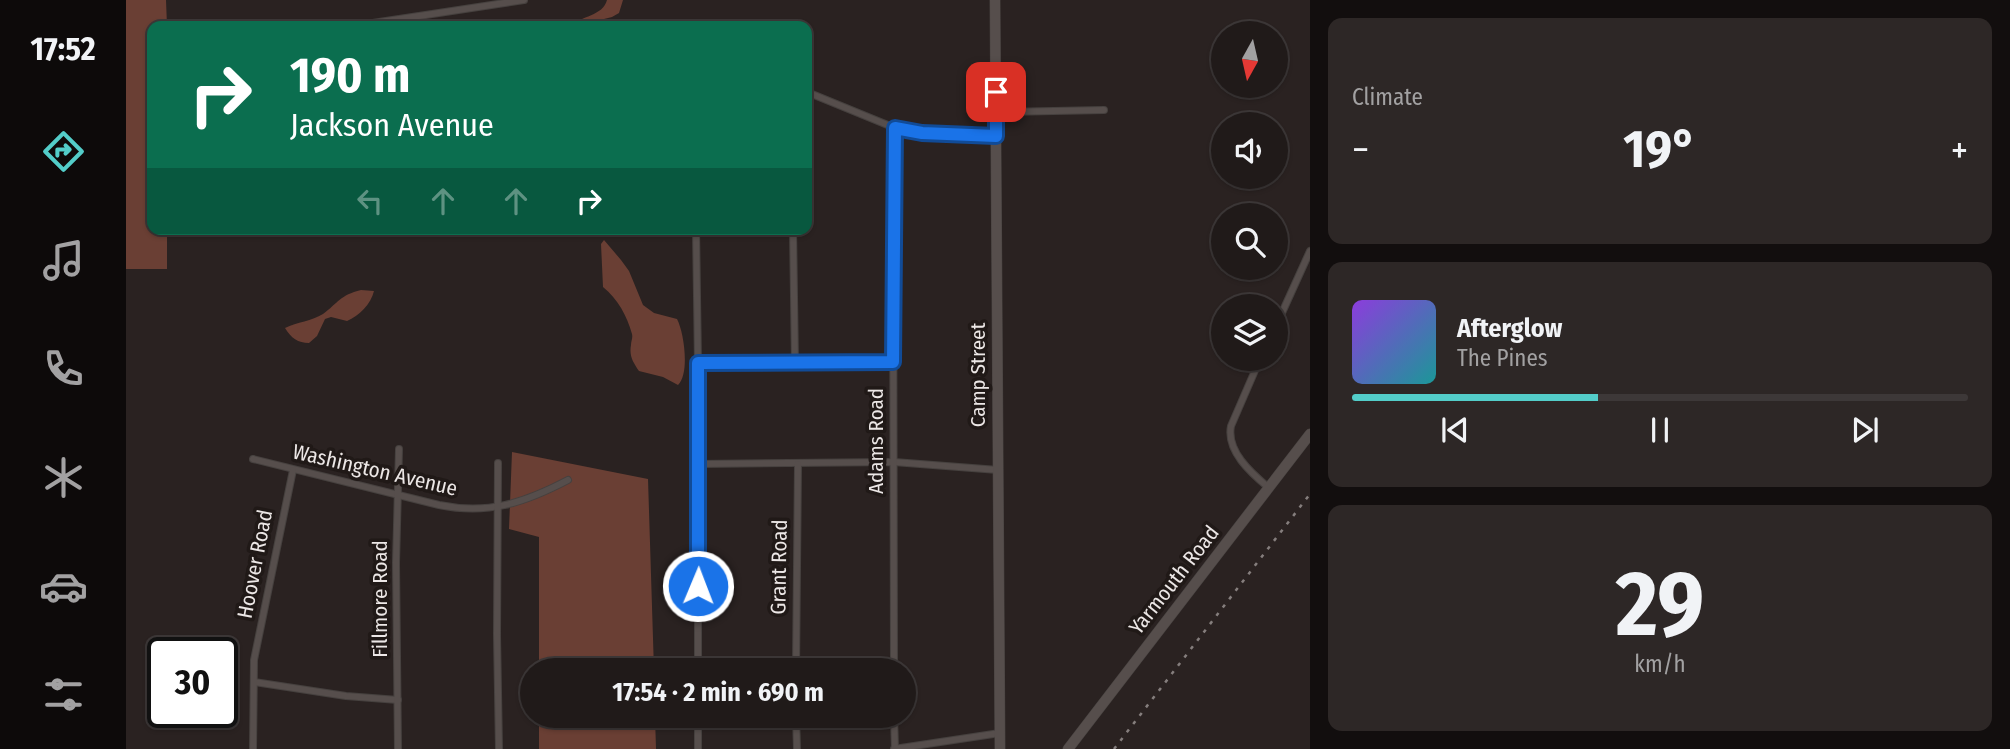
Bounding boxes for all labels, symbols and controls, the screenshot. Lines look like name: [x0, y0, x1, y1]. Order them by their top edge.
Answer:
north arrow: [1211, 21, 1288, 98]
map controls: [1211, 21, 1288, 371]
text: 17:52: [31, 30, 95, 68]
text: 190 m: [290, 46, 410, 105]
icon: right: [175, 49, 266, 140]
pin: [966, 62, 1026, 122]
icon: arrive: [977, 73, 1015, 111]
text: Climate: [1352, 83, 1423, 111]
text: Jackson Avenue: [290, 106, 494, 144]
button: sound: [1211, 112, 1288, 189]
text: 19°: [1623, 118, 1697, 181]
icon: directions: [39, 127, 88, 176]
text: −: [1352, 127, 1369, 173]
text: +: [1951, 127, 1968, 173]
icon: left: [351, 182, 389, 220]
icon: ahead: [424, 182, 462, 220]
icon: ahead: [497, 182, 535, 220]
icon: right: [570, 182, 608, 220]
button: search: [1211, 203, 1288, 280]
icon: music: [39, 236, 88, 285]
button: layers: [1211, 294, 1288, 371]
text: Afterglow: [1457, 313, 1562, 344]
street label: Camp Street: [965, 323, 991, 427]
icon: phone: [39, 344, 88, 393]
text: The Pines: [1457, 344, 1548, 372]
street label: Adams Road: [863, 388, 889, 494]
icon: previous: [1436, 411, 1474, 449]
icon: pause: [1641, 411, 1679, 449]
icon: next: [1846, 411, 1884, 449]
street label: Washington Avenue: [290, 438, 460, 502]
icon: climate: [39, 453, 88, 502]
street label: Hoover Road: [232, 507, 278, 621]
street label: Grant Road: [765, 519, 793, 615]
street label: Yarmouth Road: [1123, 520, 1225, 640]
street label: Fillmore Road: [367, 540, 393, 658]
position arrow: [661, 549, 735, 623]
text: 29: [1616, 550, 1704, 659]
icon: car: [39, 562, 88, 611]
speed limit sign: 30: [147, 637, 238, 728]
text: km/h: [1634, 650, 1686, 678]
icon: filters: [39, 670, 88, 719]
text: 17:54 · 2 min · 690 m: [612, 677, 824, 708]

